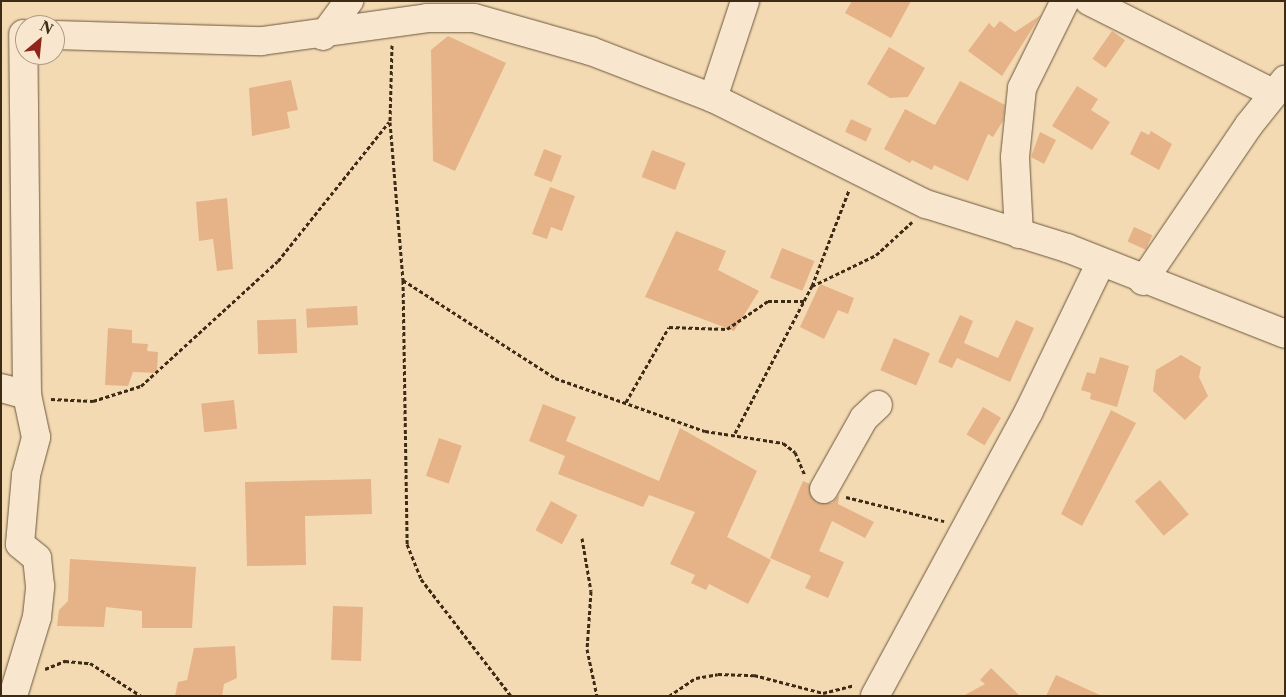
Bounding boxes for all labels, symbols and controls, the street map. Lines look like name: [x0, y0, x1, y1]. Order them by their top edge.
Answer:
north arrow: [15, 15, 65, 65]
text: N: [37, 17, 56, 38]

